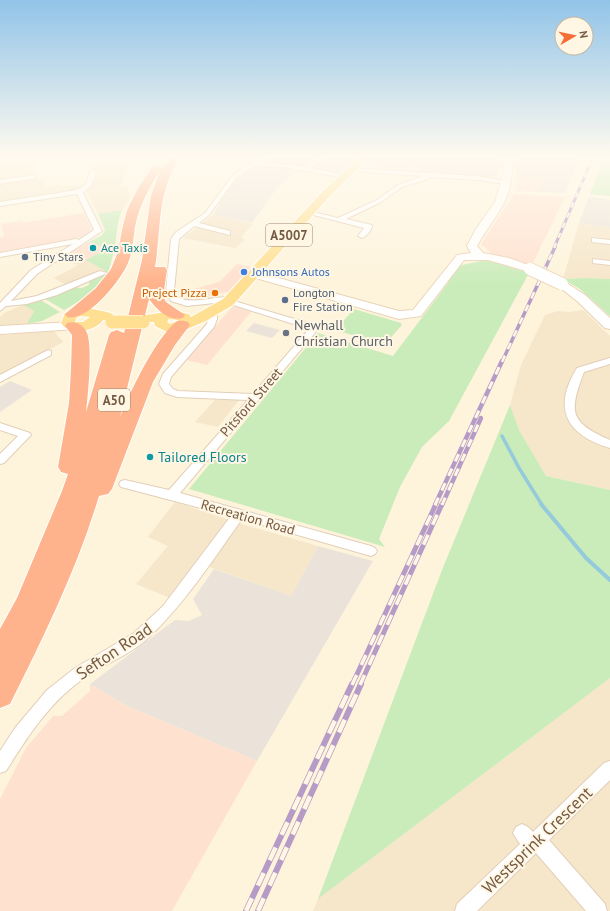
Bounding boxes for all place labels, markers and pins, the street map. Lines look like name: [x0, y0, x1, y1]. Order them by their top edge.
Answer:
place label: Ace Taxis: [101, 240, 148, 255]
marker: Ace Taxis: [88, 243, 98, 253]
place label: Tiny Stars: [33, 249, 83, 264]
marker: Tiny Stars: [20, 252, 30, 262]
place label: Johnsons Autos: [251, 264, 330, 279]
marker: Johnsons Autos: [239, 267, 249, 277]
place label: Preject Pizza: [142, 285, 207, 300]
place label: Longton Fire Station: [293, 285, 352, 314]
marker: Preject Pizza: [210, 288, 220, 298]
marker: Longton Fire Station: [280, 295, 290, 305]
place label: Newhall Christian Church: [294, 316, 393, 350]
marker: Newhall Christian Church: [281, 328, 291, 338]
place label: Tailored Floors: [158, 448, 247, 466]
marker: Tailored Floors: [145, 452, 155, 462]

